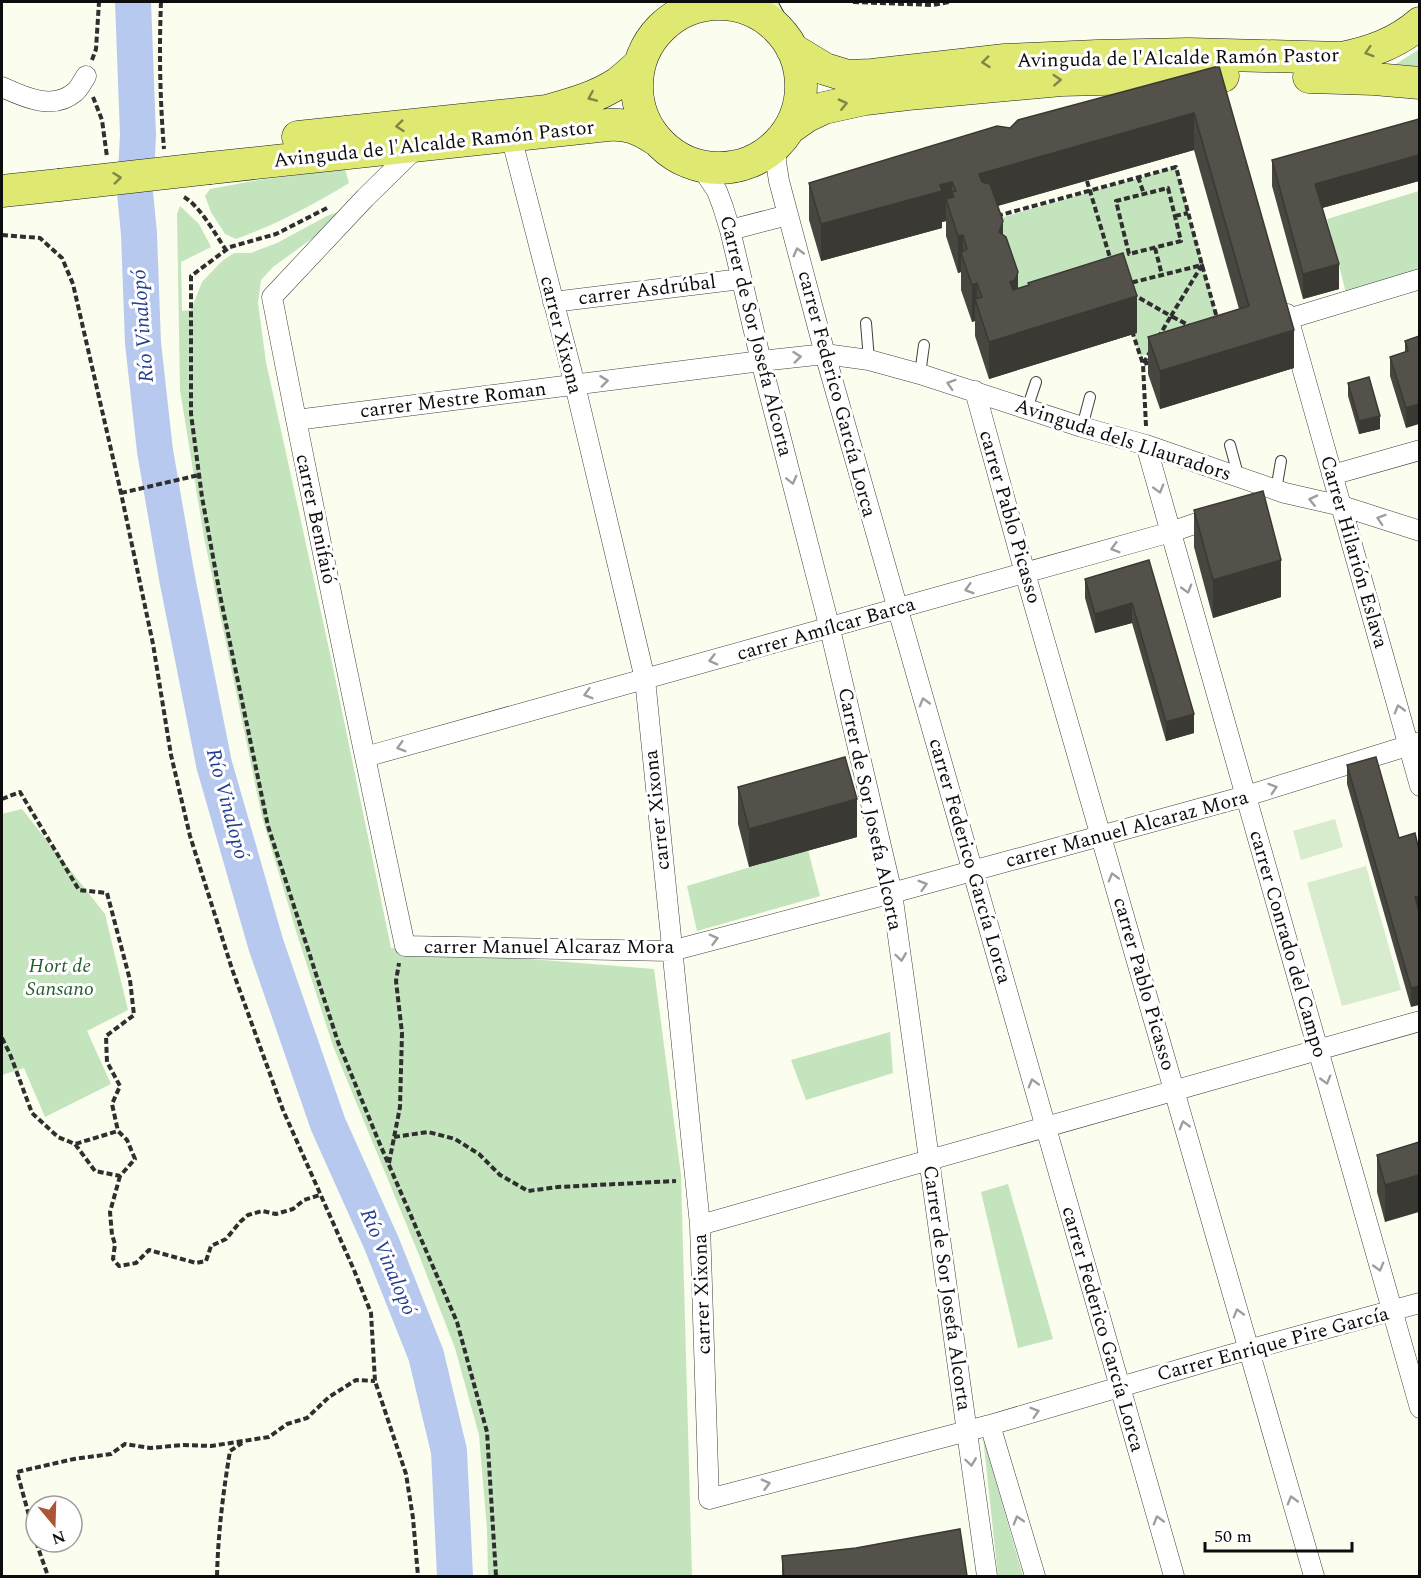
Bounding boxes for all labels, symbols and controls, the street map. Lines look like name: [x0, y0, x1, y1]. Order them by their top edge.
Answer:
street label: Avinguda de l'Alcalde Ramón Pastor: [1017, 40, 1339, 76]
one-way arrow: [1364, 45, 1375, 57]
one-way arrow: [981, 55, 990, 68]
one-way arrow: [1053, 74, 1062, 87]
one-way arrow: [587, 89, 598, 101]
one-way arrow: [838, 98, 848, 111]
street label: Avinguda de l'Alcalde Ramón Pastor: [272, 112, 596, 176]
one-way arrow: [395, 119, 404, 132]
one-way arrow: [113, 172, 122, 185]
street label: Carrer de Sor Josefa Alcorta: [712, 212, 801, 460]
one-way arrow: [793, 247, 805, 257]
street label: carrer Asdrúbal: [576, 267, 718, 313]
street label: carrer Federico García Lorca: [790, 267, 884, 521]
water label: Río Vinalopó: [123, 268, 163, 384]
street label: carrer Xixona: [532, 273, 590, 397]
one-way arrow: [793, 351, 802, 364]
street label: carrer Mestre Roman: [358, 374, 548, 426]
one-way arrow: [599, 375, 609, 387]
one-way arrow: [946, 378, 957, 391]
street label: Avinguda dels Llauradors: [1011, 391, 1235, 489]
street label: carrer Pablo Picasso: [971, 427, 1049, 607]
street label: carrer Benifaió: [288, 451, 344, 587]
street label: Carrer Hilarión Eslava: [1312, 452, 1396, 652]
one-way arrow: [784, 475, 797, 485]
one-way arrow: [1152, 483, 1164, 494]
one-way arrow: [1308, 494, 1318, 507]
one-way arrow: [1376, 514, 1387, 526]
one-way arrow: [1110, 541, 1120, 553]
one-way arrow: [964, 581, 974, 594]
one-way arrow: [1179, 583, 1192, 593]
street label: carrer Amílcar Barca: [733, 589, 919, 669]
one-way arrow: [708, 653, 719, 665]
street label: Carrer de Sor Josefa Alcorta: [830, 685, 910, 933]
one-way arrow: [583, 687, 593, 700]
one-way arrow: [919, 697, 931, 708]
one-way arrow: [1393, 704, 1406, 714]
street label: carrer Federico García Lorca: [921, 735, 1019, 987]
one-way arrow: [396, 740, 406, 752]
water label: Río Vinalopó: [197, 745, 257, 863]
street label: carrer Xixona: [636, 748, 678, 872]
street label: carrer Manuel Alcaraz Mora: [1002, 782, 1252, 876]
one-way arrow: [1267, 782, 1278, 795]
street label: carrer Conrado del Campo: [1241, 827, 1335, 1061]
one-way arrow: [1108, 872, 1120, 883]
one-way arrow: [918, 879, 928, 892]
street label: carrer Pablo Picasso: [1105, 894, 1183, 1074]
street label: carrer Manuel Alcaraz Mora: [424, 932, 674, 962]
one-way arrow: [709, 934, 719, 947]
park label: Hort de Sansano: [26, 951, 94, 1004]
one-way arrow: [894, 952, 906, 961]
one-way arrow: [1319, 1075, 1332, 1085]
one-way arrow: [1028, 1078, 1040, 1089]
one-way arrow: [1179, 1120, 1191, 1131]
street label: Carrer de Sor Josefa Alcorta: [915, 1163, 979, 1413]
water label: Río Vinalopó: [351, 1203, 425, 1321]
street label: carrer Federico García Lorca: [1054, 1203, 1152, 1455]
street label: carrer Xixona: [685, 1233, 719, 1355]
one-way arrow: [1372, 1262, 1385, 1272]
street label: Carrer Enrique Pire García: [1154, 1299, 1393, 1389]
one-way arrow: [1233, 1308, 1245, 1319]
one-way arrow: [1029, 1407, 1040, 1419]
one-way arrow: [964, 1457, 976, 1466]
one-way arrow: [760, 1478, 770, 1491]
north arrow: [24, 1494, 84, 1554]
one-way arrow: [1287, 1495, 1299, 1506]
one-way arrow: [1153, 1515, 1165, 1526]
scale bar: [1205, 1515, 1352, 1553]
one-way arrow: [1013, 1516, 1025, 1526]
text: 50 m: [1214, 1523, 1252, 1550]
text: N: [48, 1524, 69, 1551]

